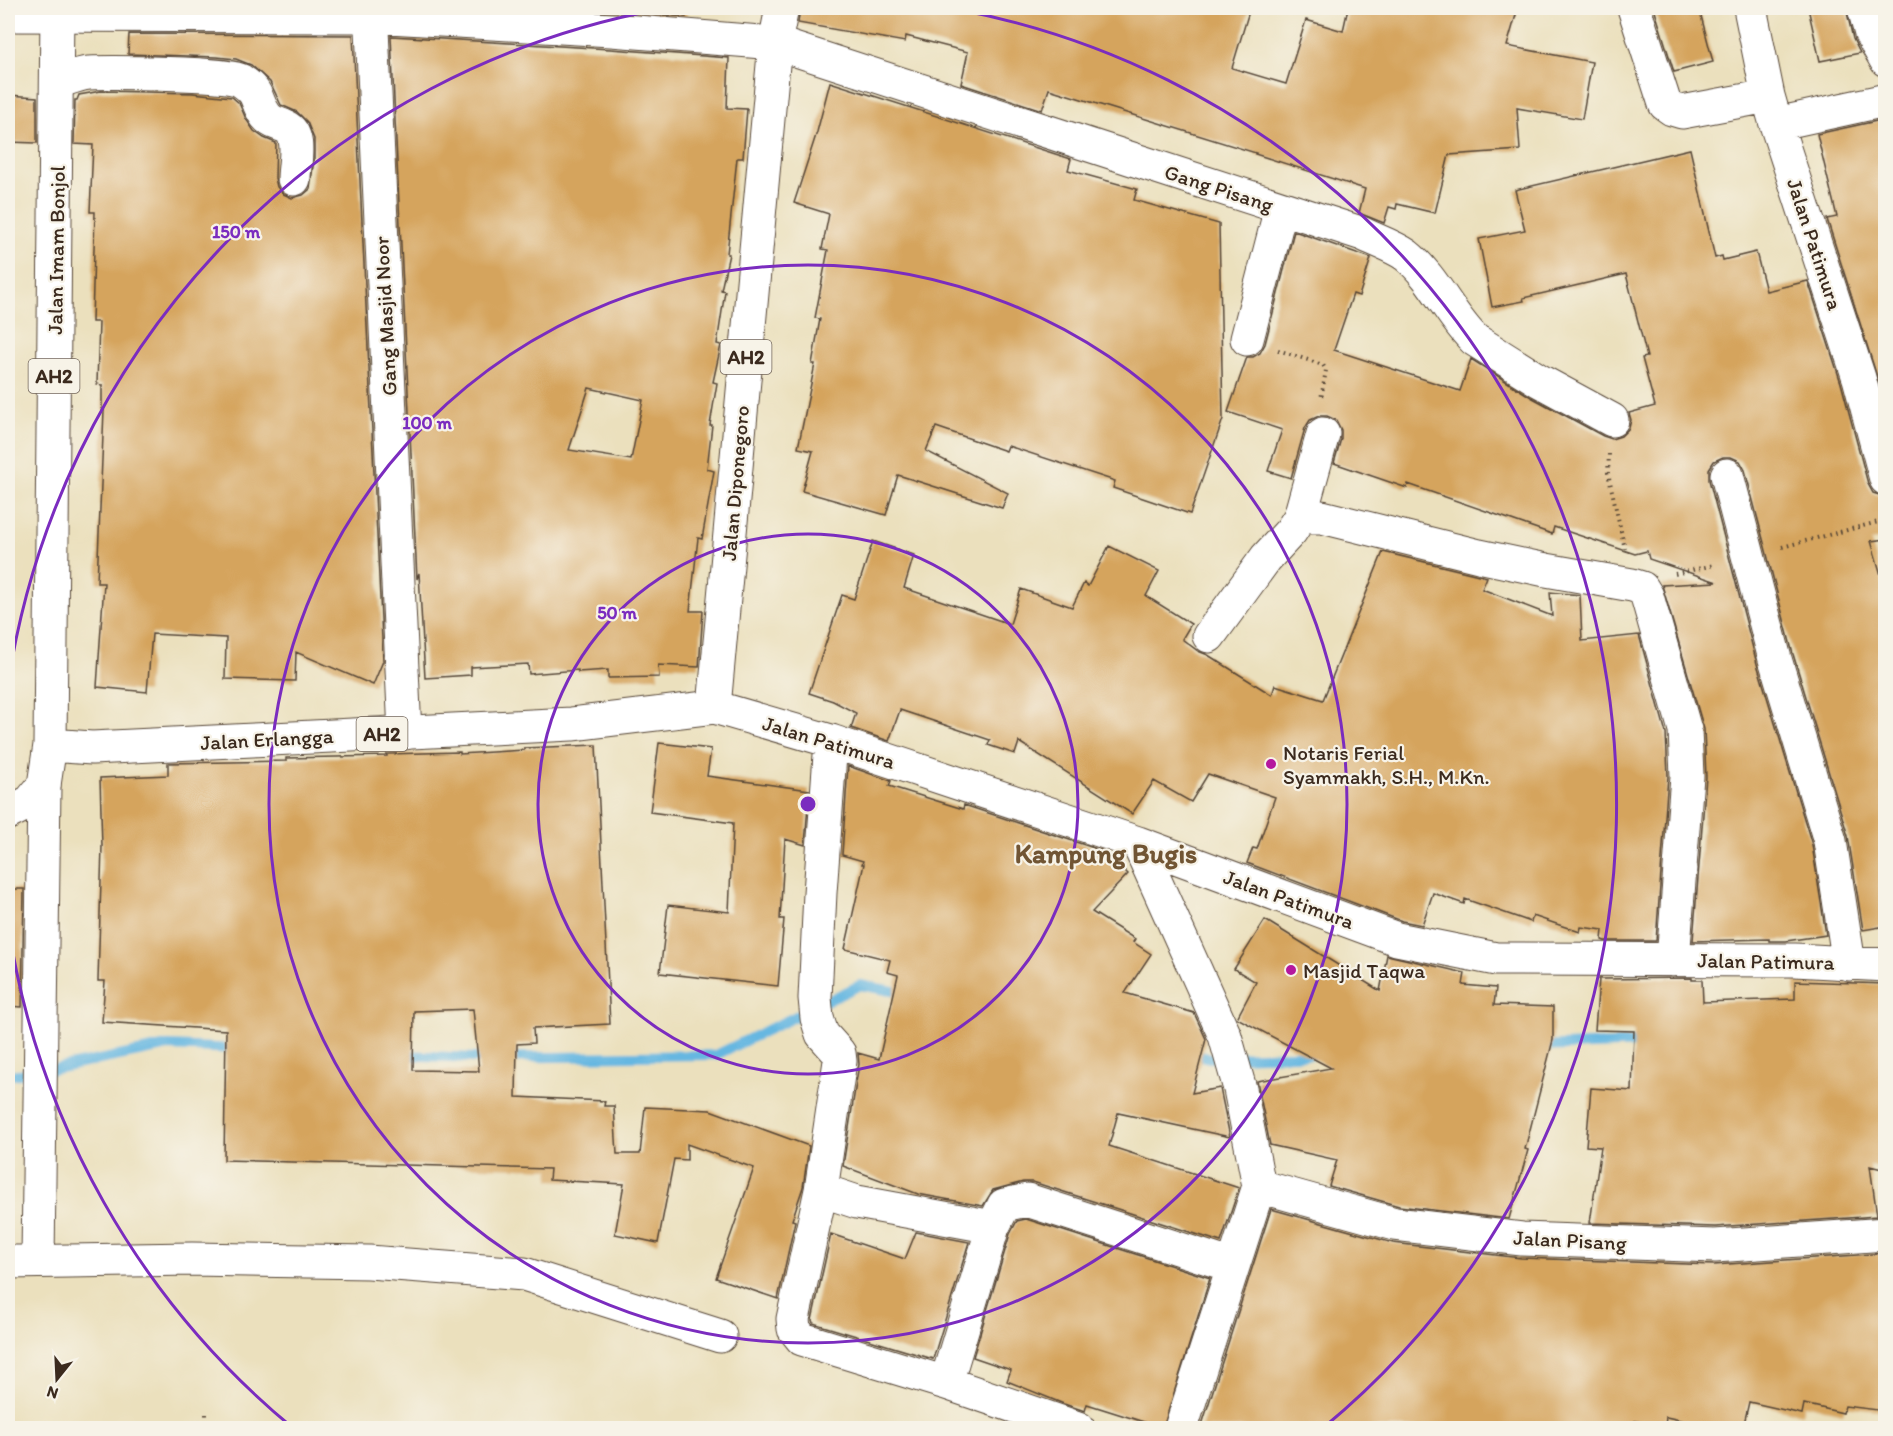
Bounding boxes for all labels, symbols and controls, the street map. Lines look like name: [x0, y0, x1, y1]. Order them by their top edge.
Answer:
street label: Gang Pisang: [1161, 159, 1277, 217]
street label: Jalan Imam Bonjol: [42, 165, 70, 335]
street label: Jalan Patimura: [1782, 175, 1848, 313]
text: 150 m: [212, 221, 261, 243]
street label: Gang Masjid Noor: [368, 235, 402, 396]
road number: AH2: [720, 340, 771, 374]
road number: AH2: [28, 359, 80, 393]
street label: Jalan Diponegoro: [716, 404, 754, 562]
text: 100 m: [402, 412, 453, 434]
text: 50 m: [597, 602, 638, 624]
street label: Jalan Patimura: [760, 710, 898, 774]
road number: AH2: [356, 717, 407, 751]
street label: Jalan Erlangga: [200, 723, 334, 755]
place label: Notaris Ferial Syammakh, S.H., M.Kn.: [1283, 740, 1490, 789]
marker: Notaris Ferial Syammakh, S.H., M.Kn.: [1264, 757, 1278, 771]
centre of rings: [798, 794, 818, 814]
district label: Kampung Bugis: [1015, 837, 1197, 870]
street label: Jalan Patimura: [1220, 864, 1358, 934]
street label: Jalan Patimura: [1697, 947, 1835, 975]
place label: Masjid Taqwa: [1303, 958, 1425, 983]
marker: Masjid Taqwa: [1284, 963, 1298, 977]
street label: Jalan Pisang: [1513, 1225, 1627, 1255]
north arrow: [27, 1349, 87, 1409]
text: N: [44, 1382, 61, 1403]

